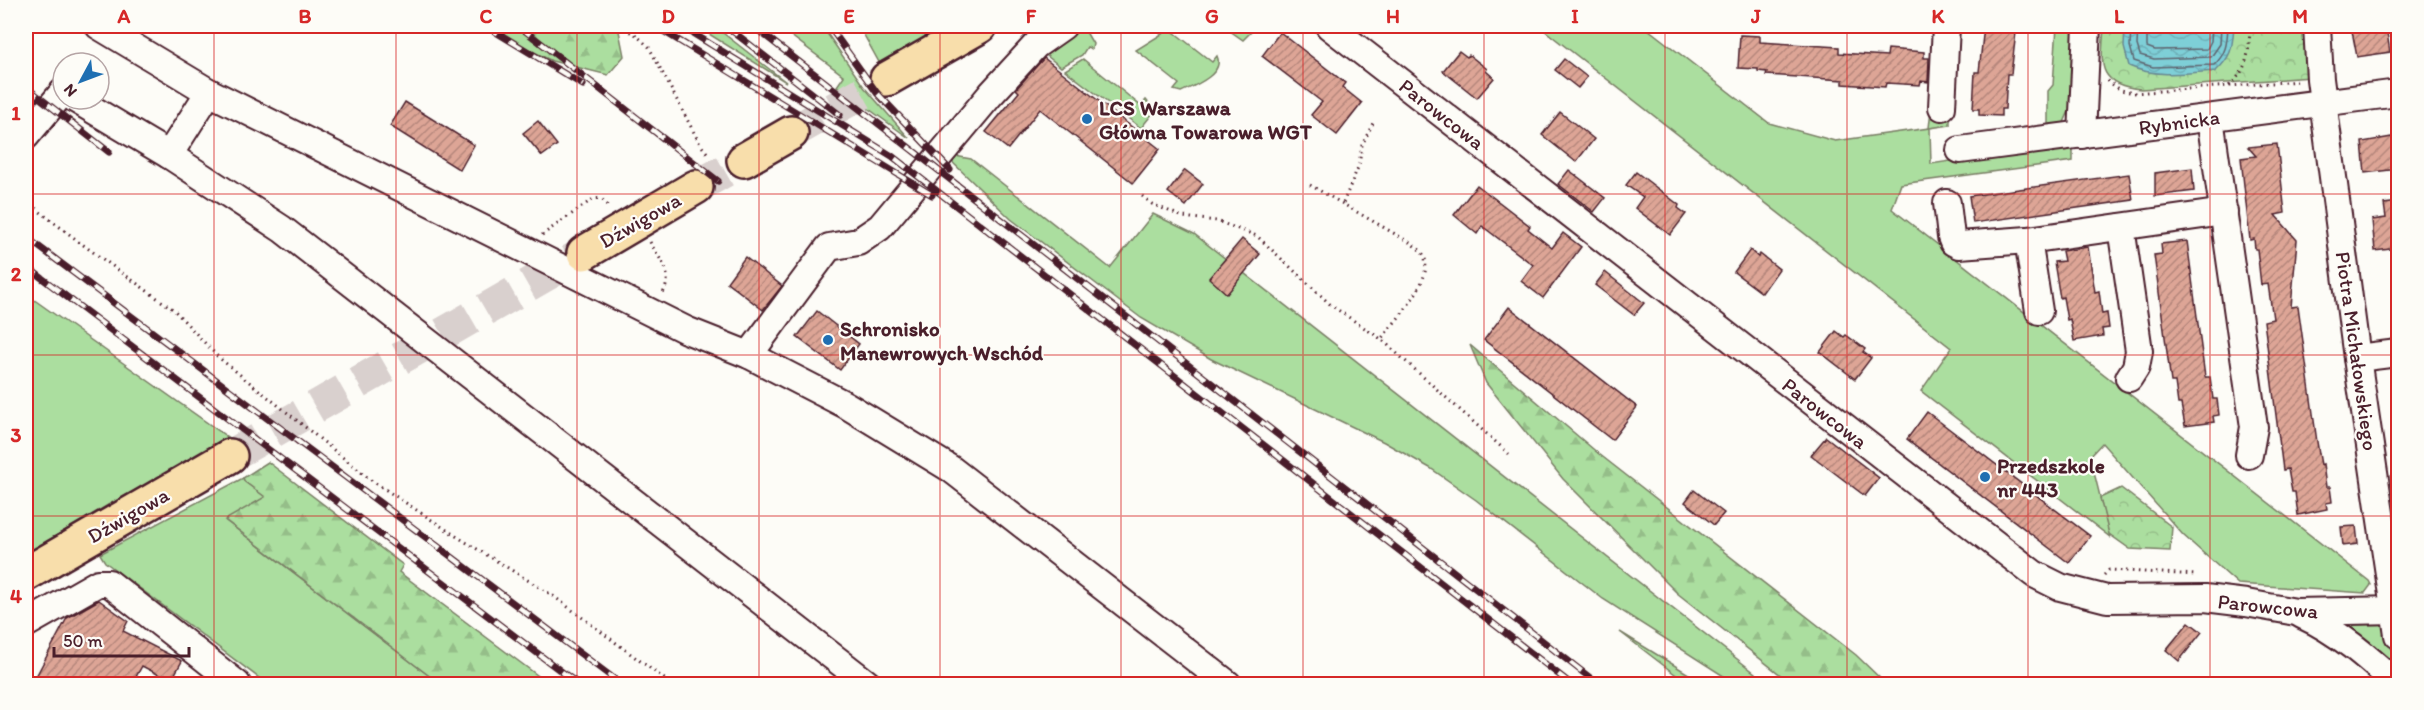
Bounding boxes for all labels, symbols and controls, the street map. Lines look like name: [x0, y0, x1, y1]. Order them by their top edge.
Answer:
text: A: [117, 4, 131, 28]
text: B: [299, 4, 312, 28]
text: C: [480, 4, 493, 28]
text: D: [661, 4, 675, 28]
text: E: [843, 4, 855, 28]
text: F: [1026, 4, 1037, 28]
text: G: [1205, 4, 1219, 28]
text: H: [1386, 4, 1400, 28]
text: I: [1571, 4, 1579, 28]
text: J: [1750, 4, 1761, 28]
text: K: [1932, 4, 1946, 28]
text: L: [2114, 4, 2125, 28]
text: M: [2292, 4, 2308, 28]
north arrow: [51, 51, 111, 111]
street label: Parowcowa: [1394, 73, 1490, 155]
text: N: [59, 80, 81, 101]
place label: LCS Warszawa Główna Towarowa WGT: [1099, 95, 1312, 144]
text: 1: [11, 101, 21, 125]
street label: Rybnicka: [2137, 104, 2221, 140]
marker: LCS Warszawa Główna Towarowa WGT: [1080, 112, 1094, 126]
street label: Dźwigowa: [595, 187, 685, 253]
street label: Piotra Michałowskiego: [2331, 250, 2383, 452]
text: 2: [11, 262, 22, 286]
place label: Schronisko Manewrowych Wschód: [840, 316, 1044, 366]
marker: Schronisko Manewrowych Wschód: [821, 333, 835, 347]
street label: Parowcowa: [1777, 372, 1873, 454]
text: 3: [11, 423, 22, 447]
place label: Przedszkole nr 443: [1996, 453, 2105, 502]
marker: Przedszkole nr 443: [1978, 470, 1992, 484]
street label: Dźwigowa: [83, 482, 173, 548]
text: 4: [10, 584, 22, 608]
street label: Parowcowa: [2216, 588, 2320, 624]
scale bar: [54, 620, 189, 658]
text: 50 m: [63, 630, 103, 652]

